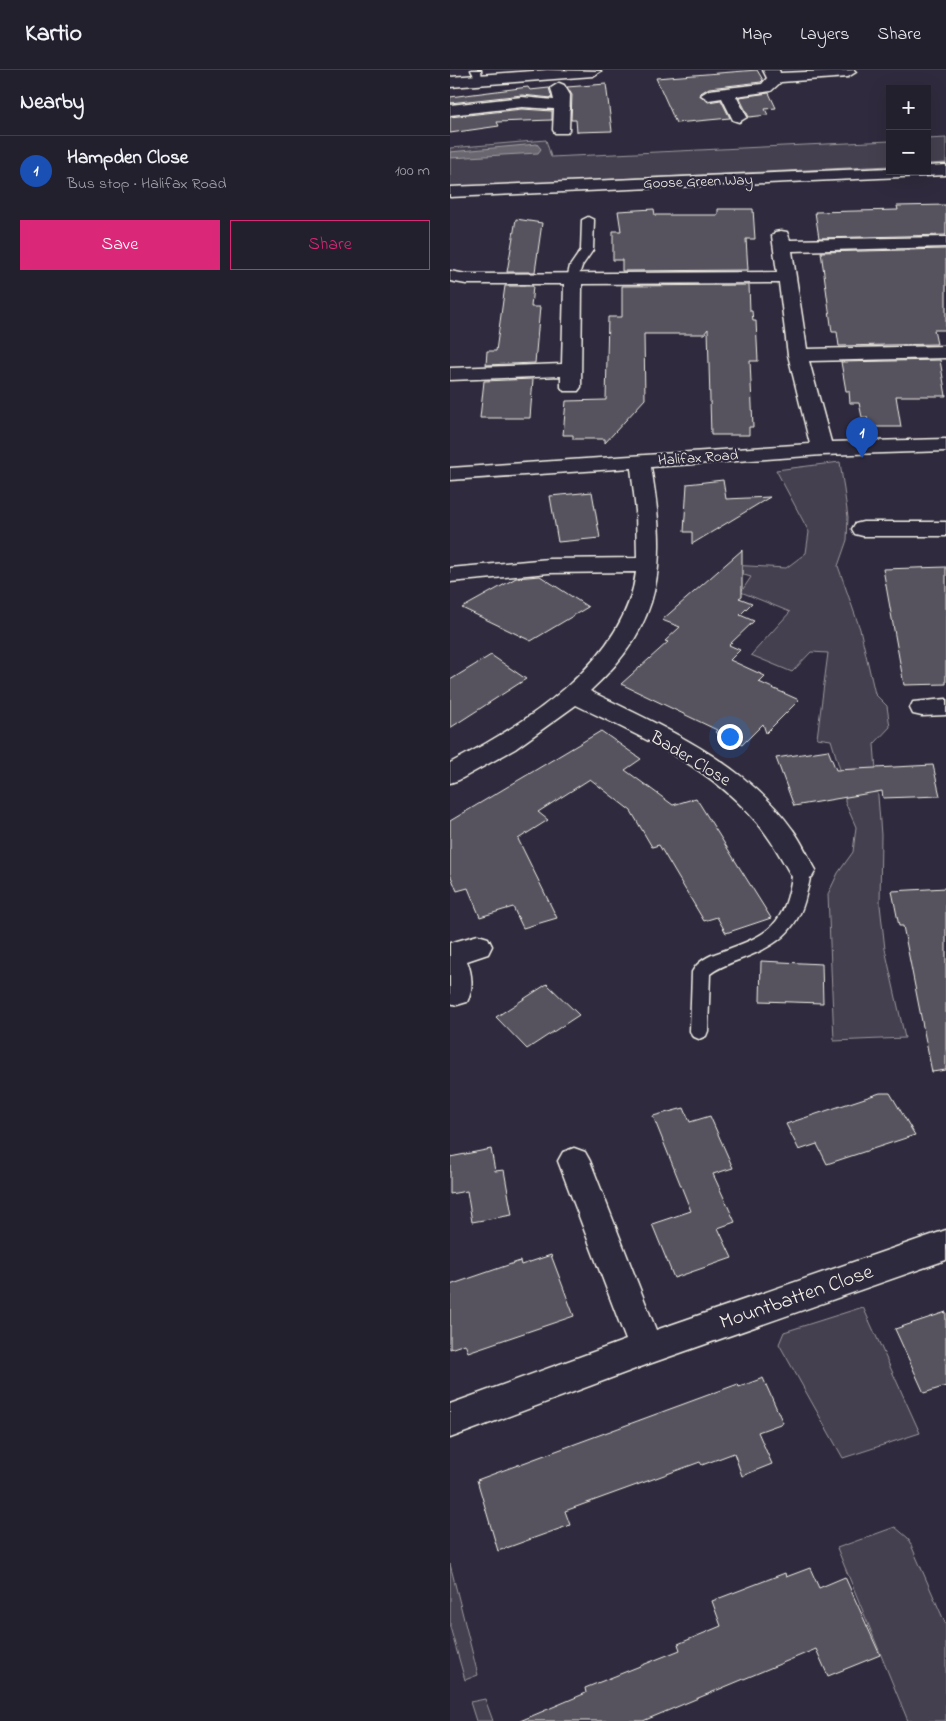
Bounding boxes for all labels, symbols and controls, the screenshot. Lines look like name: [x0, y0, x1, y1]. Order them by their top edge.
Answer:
text: Kartio: [25, 17, 82, 52]
text: Map: [742, 22, 772, 48]
text: Layers: [800, 22, 850, 48]
text: Share: [878, 22, 921, 48]
map controls: [886, 85, 931, 175]
button: +: [886, 85, 931, 130]
text: Nearby: [20, 88, 84, 118]
button: −: [886, 130, 931, 175]
text: Hampden Close: [67, 145, 188, 172]
text: 1: [33, 159, 39, 183]
text: 100 m: [395, 159, 430, 183]
street label: Goose Green Way: [643, 169, 753, 196]
text: Bus stop · Halifax Road: [67, 172, 227, 196]
button: Save: [20, 220, 220, 270]
button: Share: [230, 220, 430, 270]
pin: 1: [846, 417, 878, 458]
street label: Halifax Road: [657, 444, 739, 472]
your location: [717, 724, 743, 750]
street label: Bader Close: [644, 725, 736, 794]
street label: Mountbatten Close: [716, 1257, 878, 1338]

